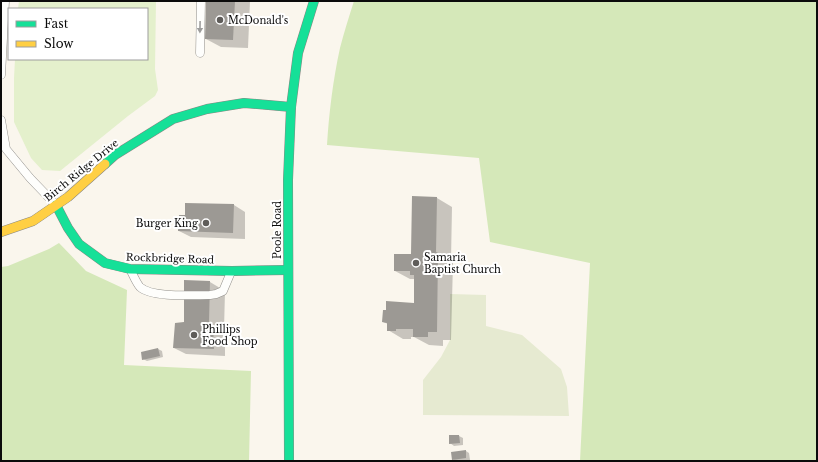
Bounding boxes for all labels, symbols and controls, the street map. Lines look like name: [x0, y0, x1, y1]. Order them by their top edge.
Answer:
legend: [8, 8, 148, 60]
place label: McDonald's: [228, 14, 289, 27]
marker: McDonald's: [215, 15, 225, 25]
text: Fast: [44, 16, 69, 31]
one-way arrow: [197, 21, 204, 33]
text: Slow: [44, 36, 74, 51]
street label: Birch Ridge Drive: [41, 136, 121, 204]
street label: Poole Road: [271, 201, 284, 259]
place label: Burger King: [136, 217, 199, 230]
marker: Burger King: [201, 218, 211, 228]
street label: Rockbridge Road: [126, 250, 215, 267]
place label: Samaria Baptist Church: [424, 251, 501, 276]
marker: Samaria Baptist Church: [411, 258, 421, 268]
place label: Phillips Food Shop: [202, 323, 258, 348]
marker: Phillips Food Shop: [189, 330, 199, 340]

